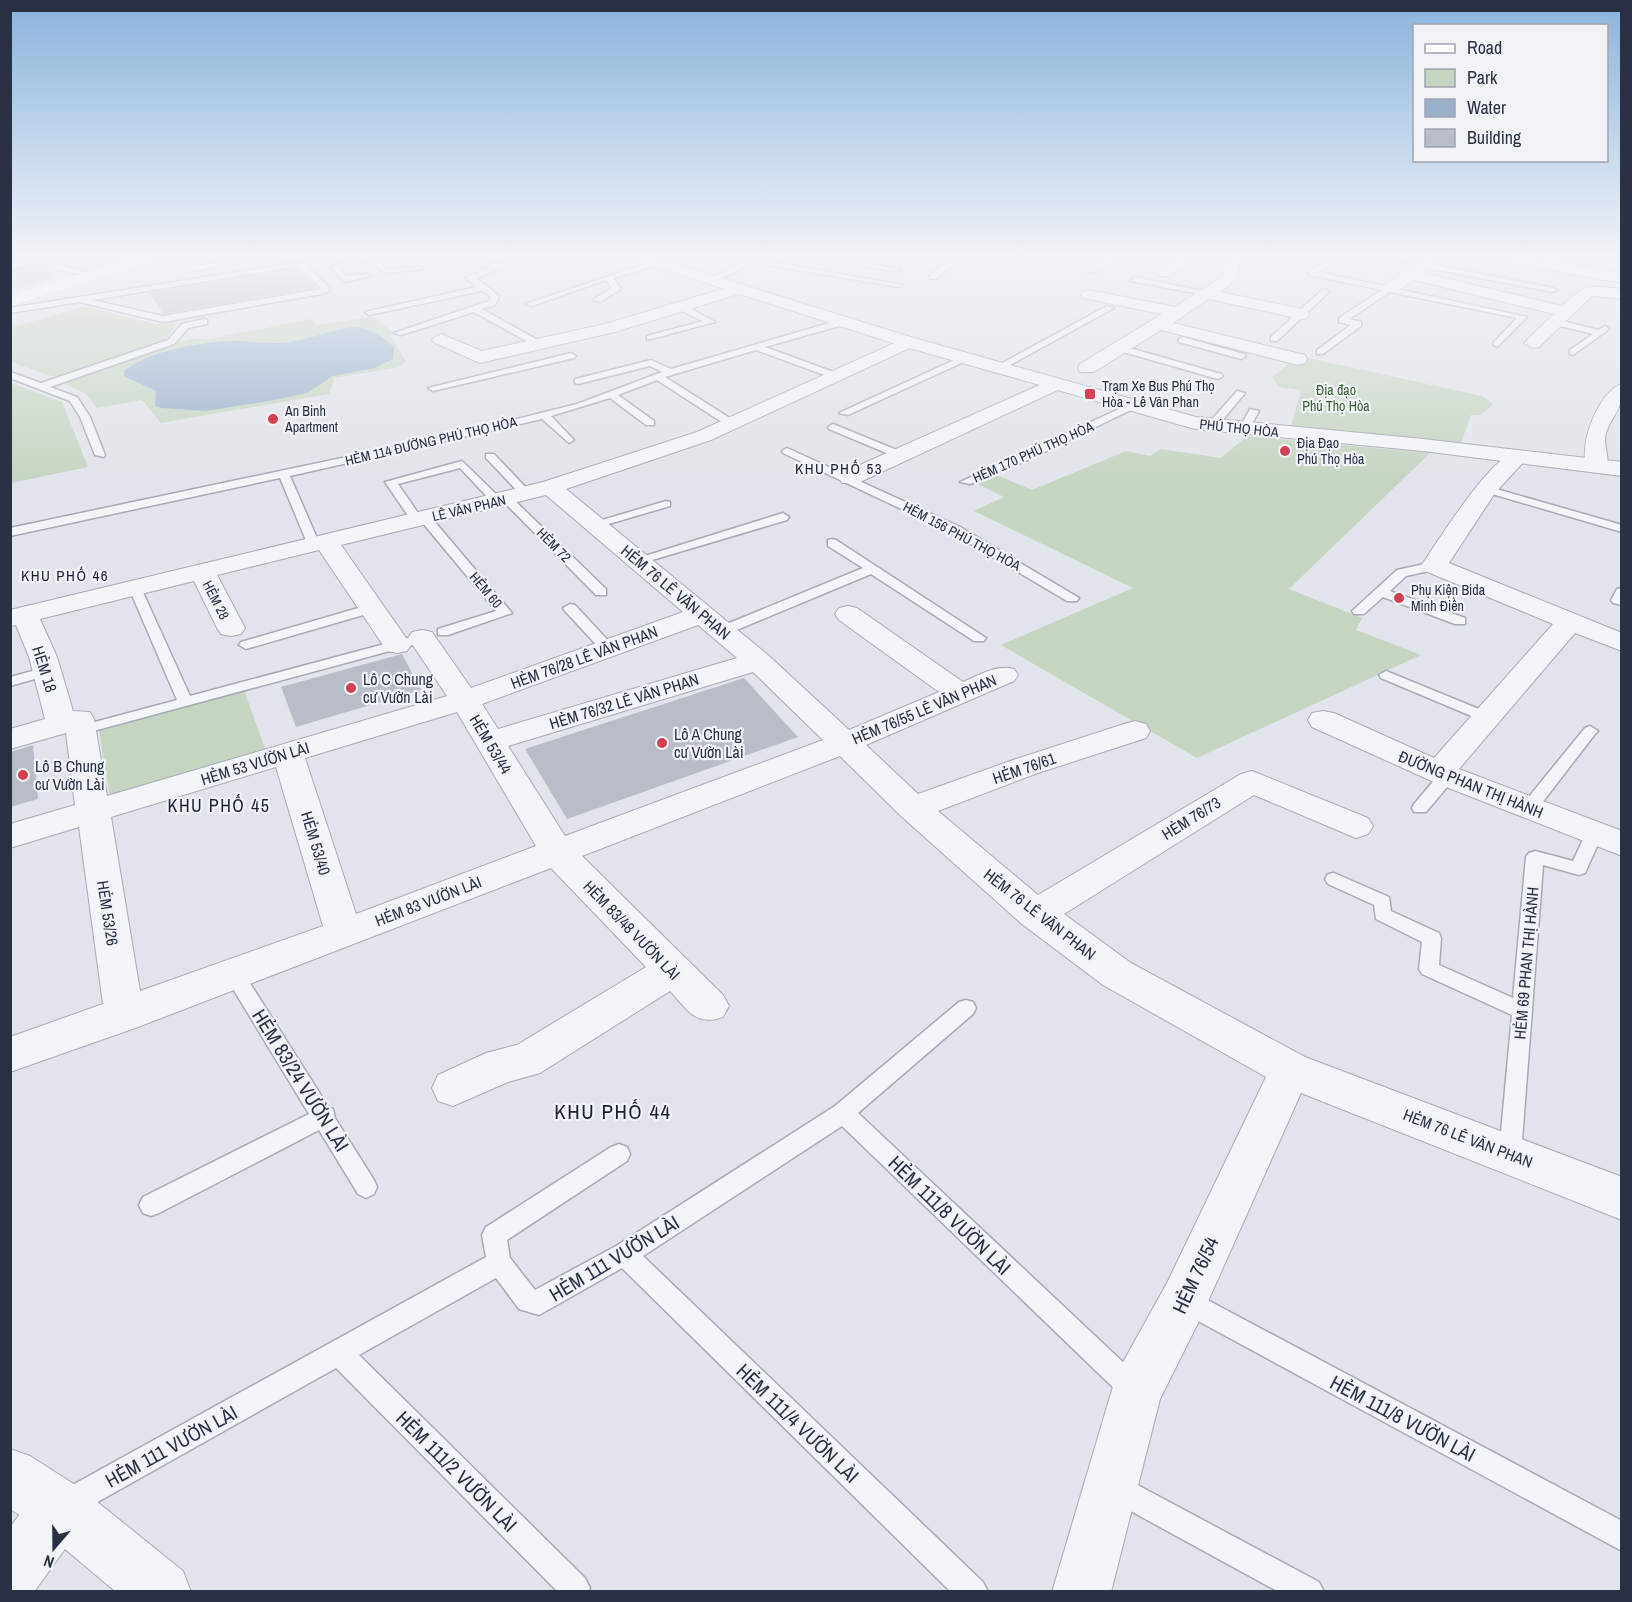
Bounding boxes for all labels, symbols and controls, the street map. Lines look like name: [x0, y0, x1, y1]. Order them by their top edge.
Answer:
legend: [1413, 24, 1608, 162]
text: Road: [1467, 35, 1502, 60]
text: Park: [1467, 65, 1498, 90]
text: Water: [1467, 95, 1506, 120]
text: Building: [1467, 125, 1522, 150]
place label: Trạm Xe Bus Phú Thọ Hòa - Lê Văn Phan: [1102, 377, 1215, 411]
park label: Địa đạo Phú Thọ Hòa: [1302, 381, 1370, 415]
marker: Trạm Xe Bus Phú Thọ Hòa - Lê Văn Phan: [1083, 387, 1097, 401]
place label: An Binh Apartment: [284, 402, 338, 436]
marker: An Binh Apartment: [266, 412, 280, 426]
street label: HẺM 114 ĐƯỜNG PHÚ THỌ HÒA: [343, 412, 519, 470]
street label: PHÚ THỌ HÒA: [1199, 415, 1280, 441]
street label: HẺM 170 PHÚ THỌ HÒA: [970, 417, 1097, 487]
place label: Địa Đạo Phú Thọ Hòa: [1297, 434, 1365, 468]
marker: Địa Đạo Phú Thọ Hòa: [1278, 444, 1292, 458]
district label: KHU PHỐ 53: [795, 458, 883, 479]
street label: LÊ VĂN PHAN: [430, 491, 508, 525]
street label: HẺM 156 PHÚ THỌ HÒA: [900, 497, 1024, 575]
street label: HẺM 72: [533, 524, 575, 566]
street label: HẺM 76 LÊ VĂN PHAN: [617, 540, 735, 644]
district label: KHU PHỐ 46: [21, 565, 109, 586]
street label: HẺM 60: [466, 568, 506, 612]
street label: HẺM 28: [199, 577, 233, 623]
place label: Phụ Kiện Bida Minh Điền: [1411, 581, 1486, 615]
marker: Phụ Kiện Bida Minh Điền: [1392, 591, 1406, 605]
street label: HẺM 76/28 LÊ VĂN PHAN: [507, 620, 661, 694]
street label: HẺM 18: [27, 643, 63, 695]
place label: Lô C Chung cư Vườn Lài: [363, 668, 434, 708]
street label: HẺM 76/32 LÊ VĂN PHAN: [547, 668, 701, 734]
street label: HẺM 76/55 LÊ VĂN PHAN: [848, 669, 1000, 749]
marker: Lô C Chung cư Vườn Lài: [344, 681, 358, 695]
street label: HẺM 53/44: [465, 710, 517, 778]
place label: Lô A Chung cư Vườn Lài: [674, 723, 744, 763]
street label: HẺM 53 VƯỜN LÀI: [198, 736, 312, 790]
marker: Lô A Chung cư Vườn Lài: [655, 736, 669, 750]
street label: ĐƯỜNG PHAN THỊ HÀNH: [1395, 745, 1547, 823]
street label: HẺM 76/61: [989, 747, 1059, 789]
place label: Lô B Chung cư Vườn Lài: [35, 755, 105, 795]
marker: Lô B Chung cư Vườn Lài: [16, 768, 30, 782]
street label: HẺM 76/73: [1157, 791, 1225, 845]
district label: KHU PHỐ 45: [168, 793, 270, 818]
street label: HẺM 53/40: [296, 808, 336, 878]
street label: HẺM 76 LÊ VĂN PHAN: [979, 863, 1101, 965]
street label: HẺM 83 VƯỜN LÀI: [372, 871, 484, 931]
street label: HẺM 83/48 VƯỜN LÀI: [579, 875, 685, 985]
street label: HẺM 53/26: [92, 879, 124, 947]
street label: HẺM 69 PHAN THỊ HÀNH: [1508, 886, 1544, 1040]
street label: HẺM 83/24 VƯỜN LÀI: [246, 1004, 356, 1156]
district label: KHU PHỐ 44: [554, 1097, 672, 1126]
street label: HẺM 76 LÊ VĂN PHAN: [1400, 1103, 1536, 1173]
street label: HẺM 111/8 VƯỜN LÀI: [883, 1149, 1017, 1281]
street label: HẺM 111 VƯỜN LÀI: [544, 1209, 684, 1307]
street label: HẺM 76/54: [1165, 1232, 1225, 1318]
street label: HẺM 111/4 VƯỜN LÀI: [731, 1357, 865, 1489]
street label: HẺM 111/8 VƯỜN LÀI: [1326, 1368, 1480, 1468]
street label: HẺM 111 VƯỜN LÀI: [100, 1399, 242, 1493]
street label: HẺM 111/2 VƯỜN LÀI: [391, 1405, 523, 1537]
north arrow: [24, 1518, 84, 1578]
text: N: [41, 1550, 57, 1574]

